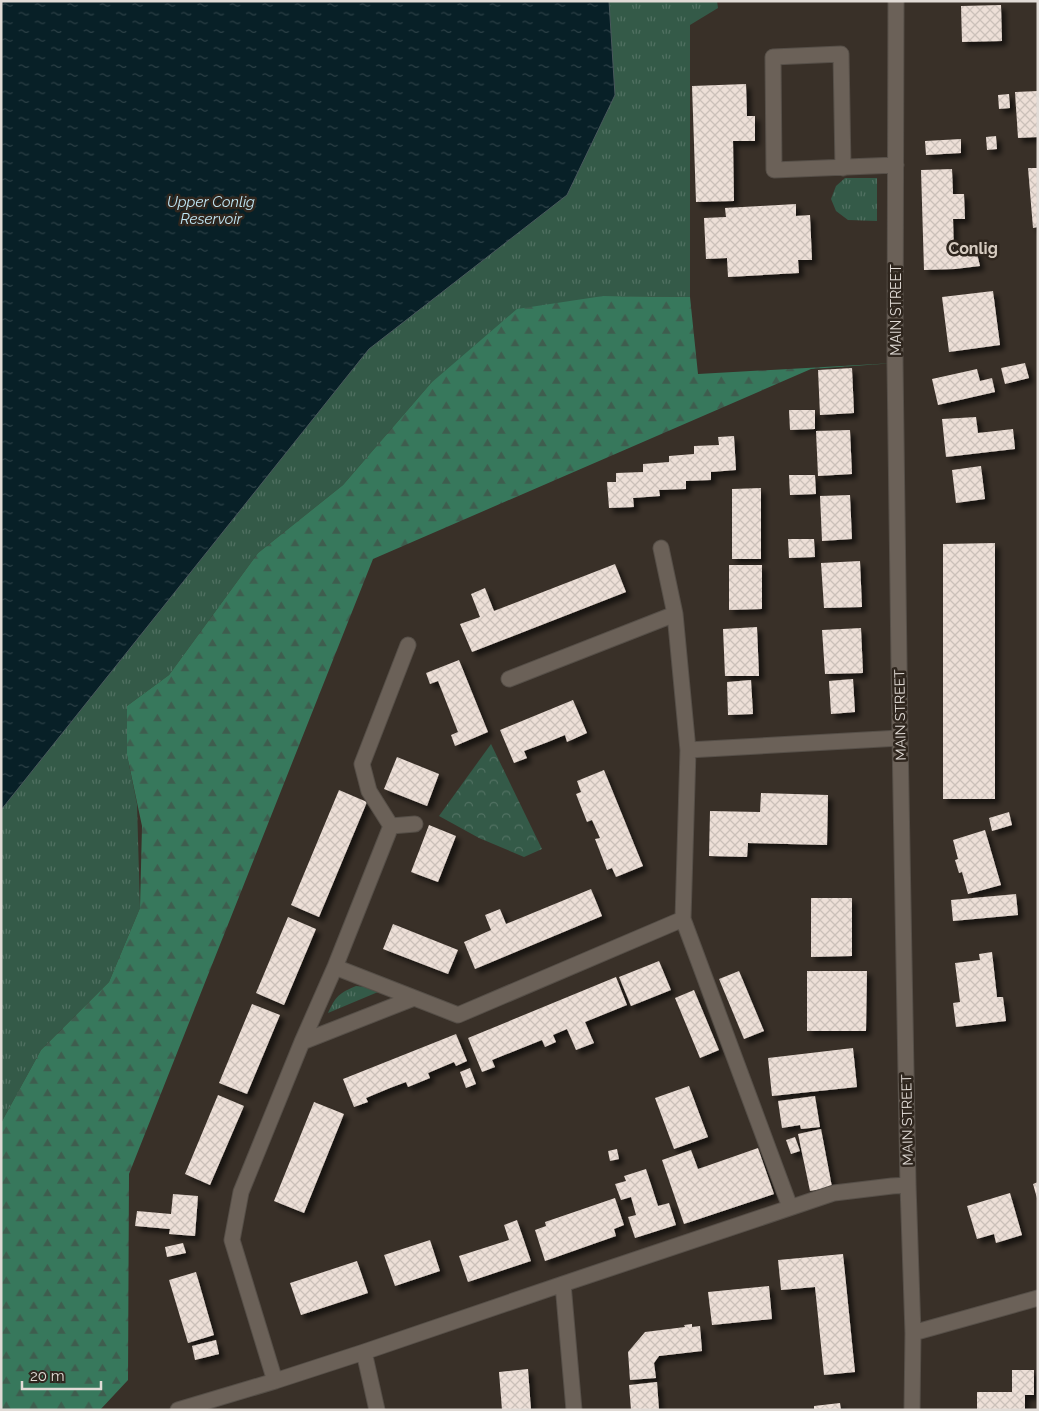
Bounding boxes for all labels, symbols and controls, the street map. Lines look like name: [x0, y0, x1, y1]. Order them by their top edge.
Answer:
water label: Upper Conlig Reservoir: [167, 193, 255, 228]
district label: Conlig: [948, 239, 998, 258]
street label: MAIN STREET: [888, 264, 904, 356]
street label: MAIN STREET: [891, 669, 909, 761]
street label: MAIN STREET: [898, 1074, 916, 1166]
scale bar: [22, 1358, 101, 1390]
text: 20 m: [30, 1367, 65, 1385]

